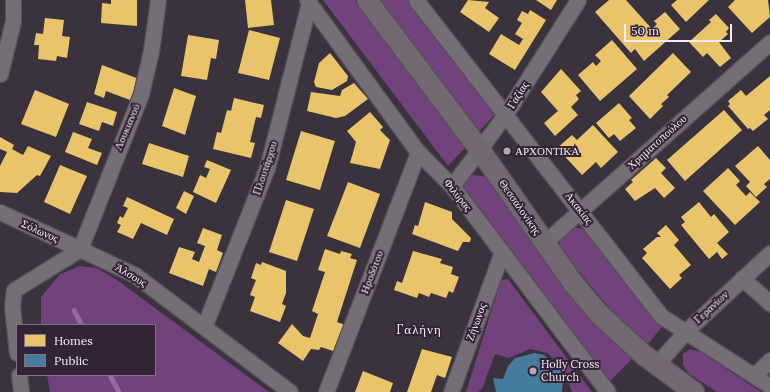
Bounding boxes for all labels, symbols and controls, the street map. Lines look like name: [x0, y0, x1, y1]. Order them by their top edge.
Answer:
scale bar: [626, 16, 734, 42]
text: 50 m: [631, 23, 659, 38]
street label: Γαζίας: [505, 79, 531, 111]
street label: Λουκιανού: [111, 102, 143, 152]
street label: Χρηματοπούλου: [625, 112, 689, 172]
street label: Πλουτάρχου: [250, 139, 280, 197]
place label: ΑΡΧΟΝΤΙΚΑ: [515, 144, 579, 158]
marker: ΑΡΧΟΝΤΙΚΑ: [502, 146, 512, 156]
street label: Φιλύρας: [441, 176, 475, 214]
street label: Θεσσαλονίκης: [496, 177, 544, 237]
street label: Ακακίας: [562, 189, 596, 227]
street label: Σόλωνος: [19, 217, 61, 245]
street label: Ηροδότου: [358, 249, 386, 295]
street label: Άλσους: [113, 260, 149, 290]
street label: Γερανίων: [691, 288, 731, 326]
street label: Ζήνωνος: [463, 301, 489, 343]
district label: Γαλήνη: [396, 322, 442, 338]
legend: [16, 324, 156, 376]
text: Homes: [54, 333, 93, 348]
text: Public: [54, 353, 88, 368]
place label: Holly Cross Church: [541, 358, 599, 384]
marker: Holly Cross Church: [528, 366, 538, 376]

